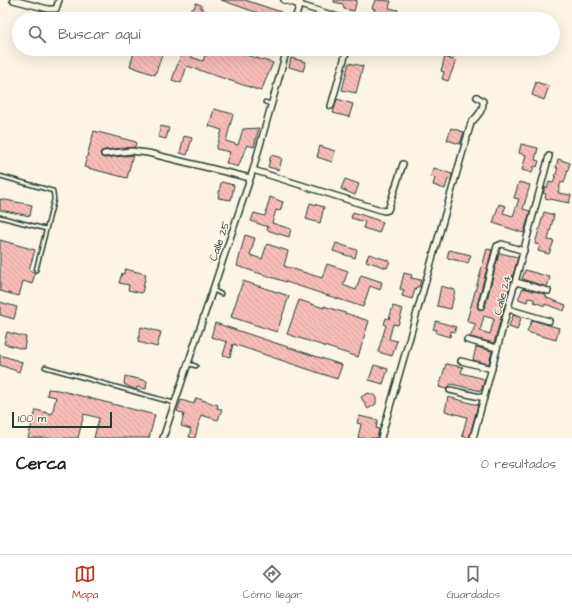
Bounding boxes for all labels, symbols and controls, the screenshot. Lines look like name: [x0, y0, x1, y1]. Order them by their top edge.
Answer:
search box: [12, 12, 560, 56]
icon: search: [26, 23, 48, 45]
text: Buscar aquí: [58, 24, 140, 45]
street label: Calle 25: [206, 219, 233, 263]
street label: Calle 24: [490, 273, 515, 317]
scale bar: [12, 410, 112, 429]
text: 100 m: [18, 411, 46, 426]
text: Cerca: [16, 452, 66, 476]
text: 0 resultados: [481, 455, 556, 473]
tab: Mapa: [72, 563, 98, 602]
tab: Cómo llegar: [243, 563, 302, 602]
tab: Guardados: [447, 563, 500, 602]

